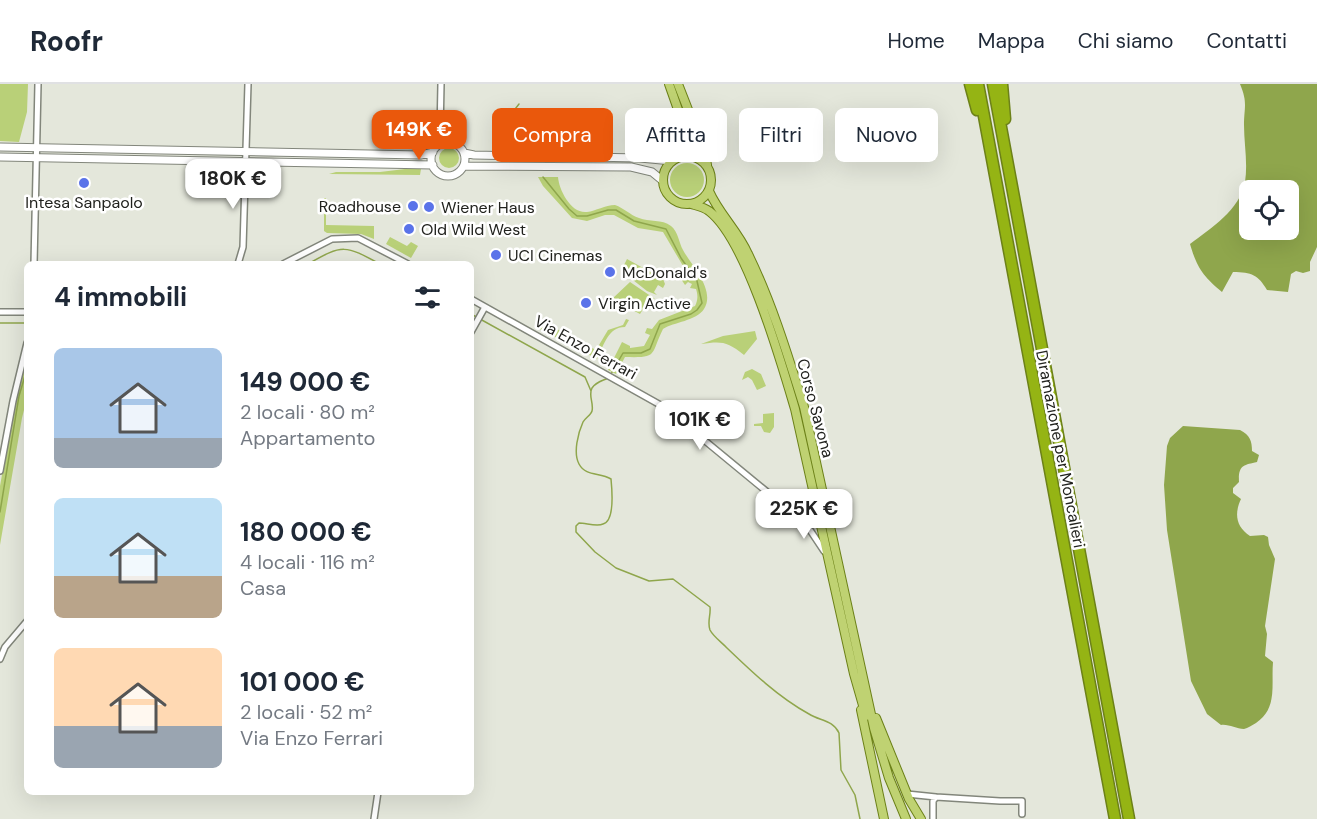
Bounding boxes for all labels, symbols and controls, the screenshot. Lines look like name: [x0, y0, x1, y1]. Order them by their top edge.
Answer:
text: Roofr: [30, 23, 103, 60]
text: Home: [887, 27, 945, 55]
text: Mappa: [978, 27, 1045, 55]
text: Chi siamo: [1078, 27, 1174, 55]
text: Contatti: [1207, 27, 1287, 55]
chip: Compra: [492, 108, 613, 162]
chip: Affitta: [625, 108, 727, 162]
chip: Filtri: [739, 108, 823, 162]
chip: Nuovo: [835, 108, 938, 162]
pin: 149K €: [370, 110, 468, 161]
text: 149K €: [386, 116, 452, 142]
pin: 180K €: [184, 159, 282, 210]
text: 180K €: [199, 165, 267, 191]
marker: Intesa Sanpaolo: [77, 176, 91, 190]
map controls: [1239, 180, 1299, 240]
button: locate: [1239, 180, 1299, 240]
place label: Intesa Sanpaolo: [25, 192, 143, 213]
place label: Roadhouse: [319, 196, 401, 217]
place label: Wiener Haus: [441, 197, 535, 218]
marker: Roadhouse: [406, 199, 420, 213]
marker: Wiener Haus: [422, 200, 436, 214]
place label: Old Wild West: [421, 219, 526, 240]
marker: Old Wild West: [402, 222, 416, 236]
place label: UCI Cinemas: [508, 245, 603, 266]
marker: UCI Cinemas: [489, 248, 503, 262]
place label: McDonald's: [622, 262, 707, 283]
marker: McDonald's: [603, 265, 617, 279]
text: 4 immobili: [54, 280, 187, 314]
icon: filters: [411, 281, 444, 314]
place label: Virgin Active: [598, 293, 691, 314]
marker: Virgin Active: [579, 296, 593, 310]
street label: Via Enzo Ferrari: [531, 311, 641, 384]
street label: Diramazione per Moncalieri: [1031, 348, 1090, 550]
street label: Corso Savona: [792, 356, 839, 460]
text: 149 000 €: [240, 365, 371, 399]
icon: home: [102, 372, 174, 444]
text: 2 locali · 80 m²: [240, 399, 375, 425]
pin: 101K €: [651, 400, 749, 451]
text: 101K €: [669, 406, 731, 432]
text: Appartamento: [240, 425, 375, 451]
pin: 225K €: [755, 489, 853, 540]
text: 225K €: [769, 495, 839, 521]
text: 180 000 €: [240, 515, 372, 549]
icon: home: [102, 522, 174, 594]
text: 4 locali · 116 m²: [240, 549, 375, 575]
text: Casa: [240, 575, 286, 601]
text: 101 000 €: [240, 665, 365, 699]
icon: home: [102, 672, 174, 744]
text: 2 locali · 52 m²: [240, 699, 372, 725]
text: Via Enzo Ferrari: [240, 725, 383, 751]

